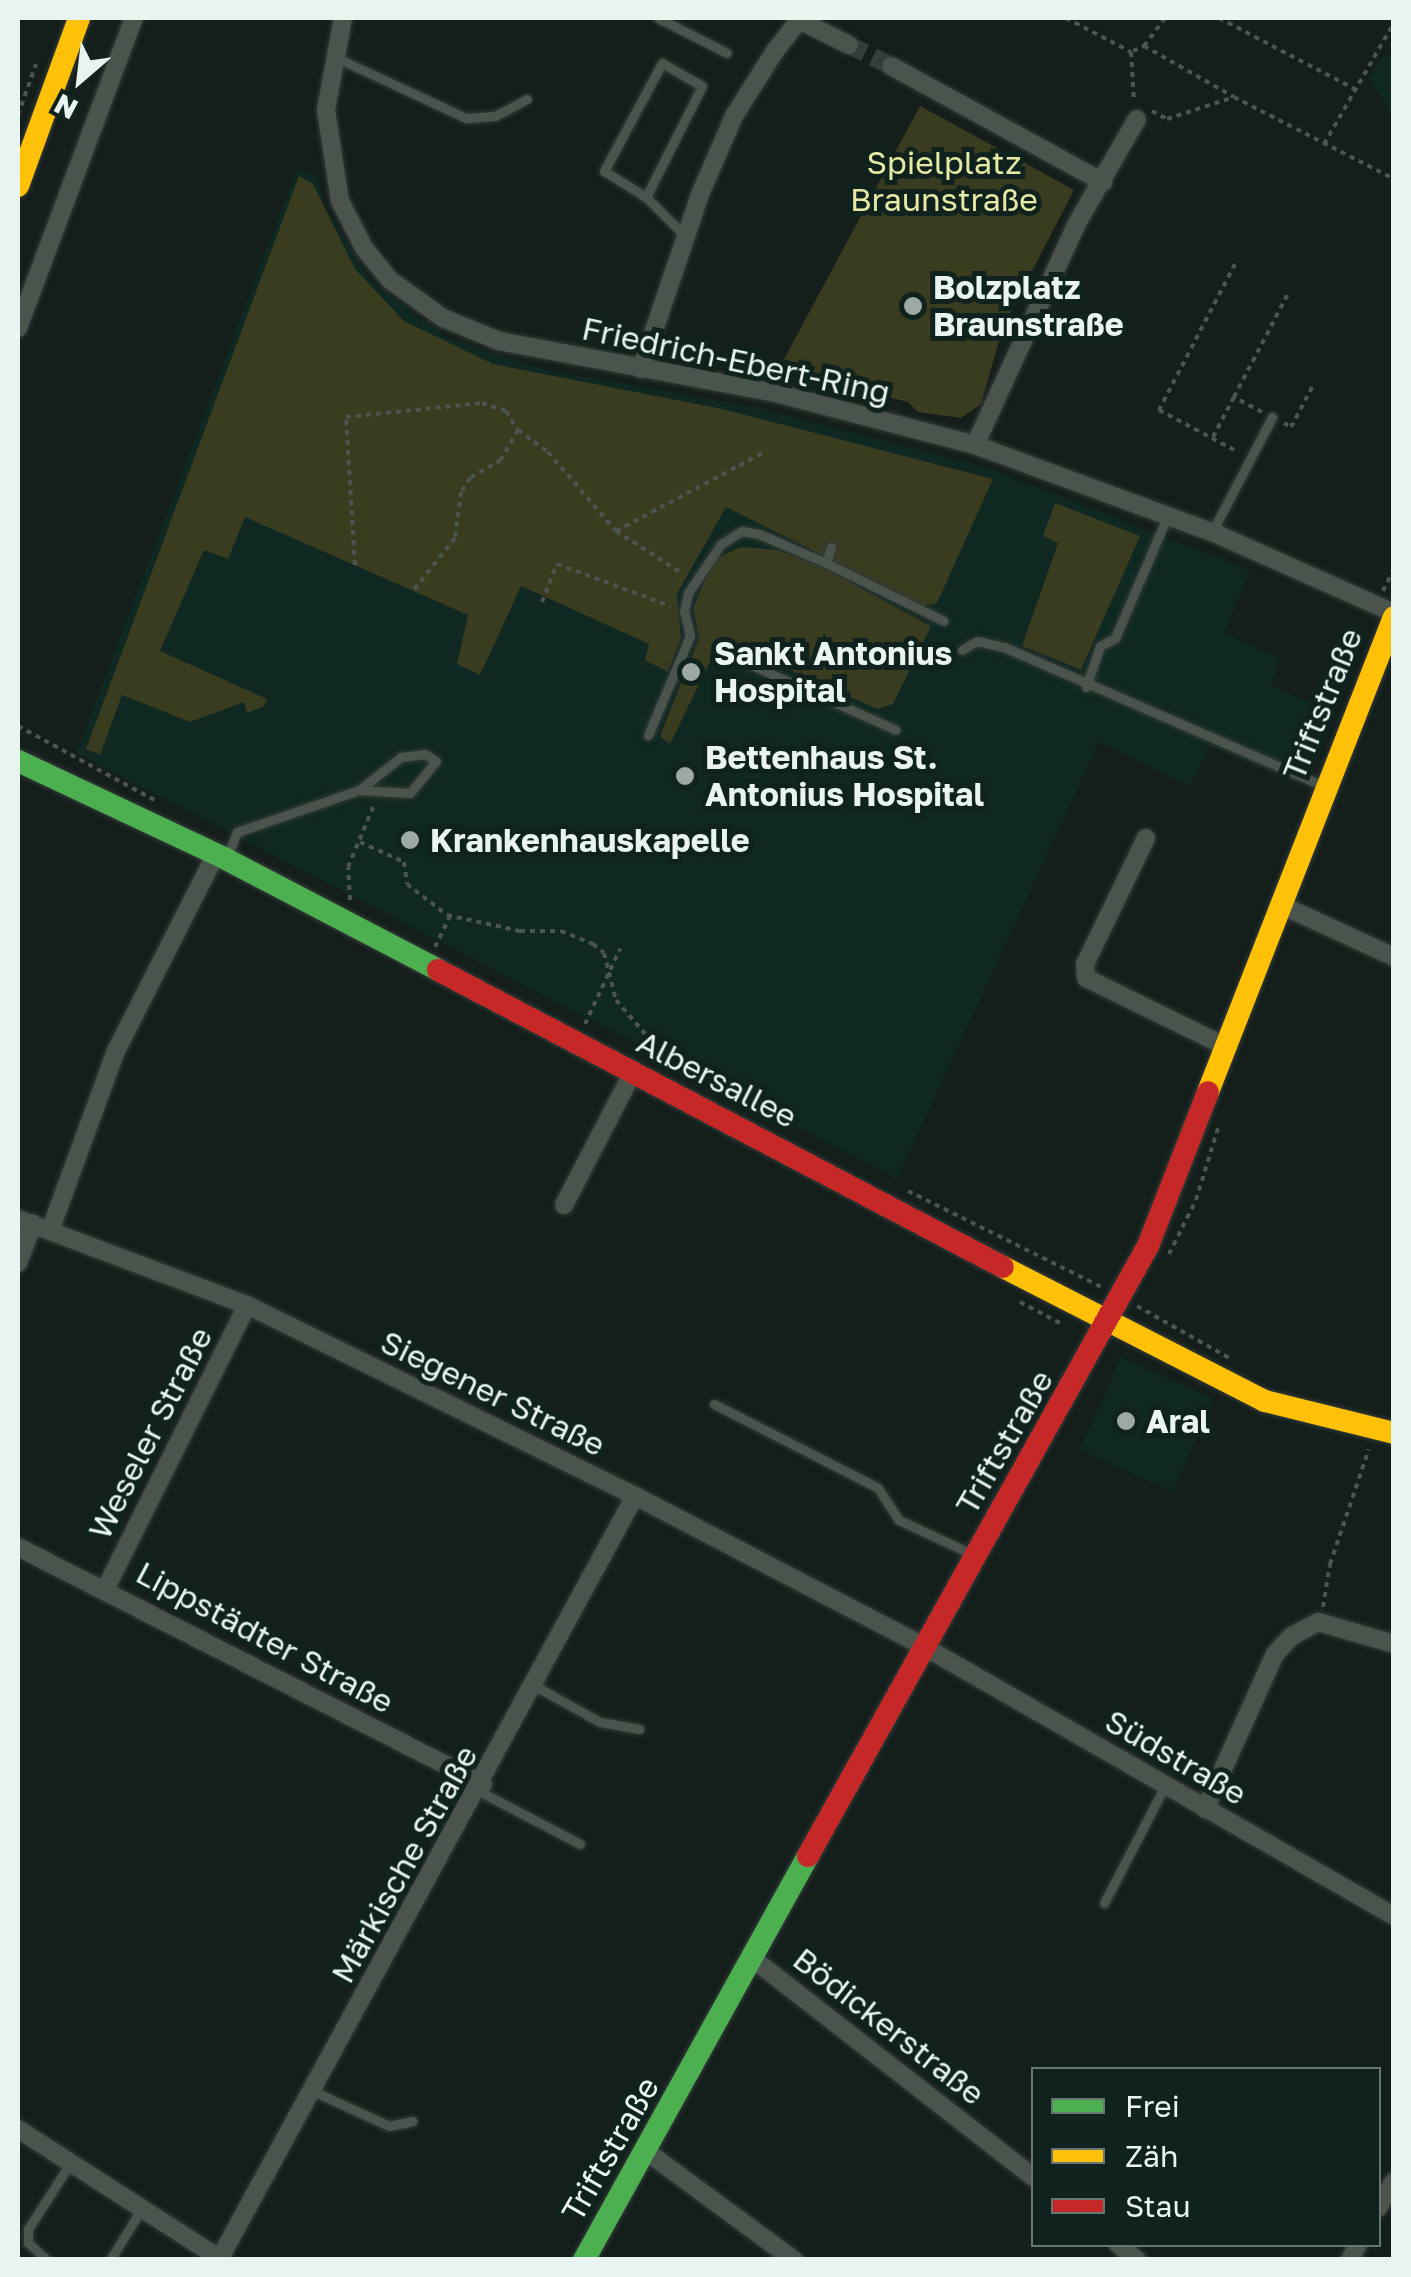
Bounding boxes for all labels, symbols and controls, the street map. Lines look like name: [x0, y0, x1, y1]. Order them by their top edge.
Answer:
north arrow: [30, 30, 130, 130]
text: N: [49, 87, 83, 126]
park label: Spielplatz Braunstraße: [850, 144, 1038, 219]
place label: Bolzplatz Braunstraße: [933, 269, 1124, 344]
marker: Bolzplatz Braunstraße: [902, 295, 924, 317]
street label: Friedrich-Ebert-Ring: [579, 309, 893, 411]
street label: Triftstraße: [1274, 623, 1370, 785]
place label: Sankt Antonius Hospital: [714, 635, 952, 710]
marker: Sankt Antonius Hospital: [678, 659, 704, 685]
place label: Bettenhaus St. Antonius Hospital: [705, 739, 984, 814]
marker: Bettenhaus St. Antonius Hospital: [674, 765, 696, 787]
place label: Krankenhauskapelle: [430, 821, 750, 859]
marker: Krankenhauskapelle: [399, 829, 421, 851]
street label: Albersallee: [631, 1022, 803, 1136]
street label: Weseler Straße: [80, 1321, 220, 1545]
street label: Siegener Straße: [375, 1322, 611, 1464]
street label: Triftstraße: [947, 1363, 1061, 1521]
place label: Aral: [1146, 1402, 1210, 1440]
marker: Aral: [1115, 1410, 1137, 1432]
street label: Lippstädter Straße: [130, 1553, 400, 1721]
street label: Südstraße: [1099, 1701, 1253, 1813]
street label: Märkische Straße: [323, 1739, 485, 1989]
street label: Bödickerstraße: [786, 1939, 992, 2113]
legend: [1031, 2067, 1381, 2247]
street label: Triftstraße: [553, 2070, 667, 2228]
text: Frei: [1125, 2088, 1180, 2124]
text: Zäh: [1125, 2138, 1178, 2174]
text: Stau: [1125, 2188, 1191, 2224]

